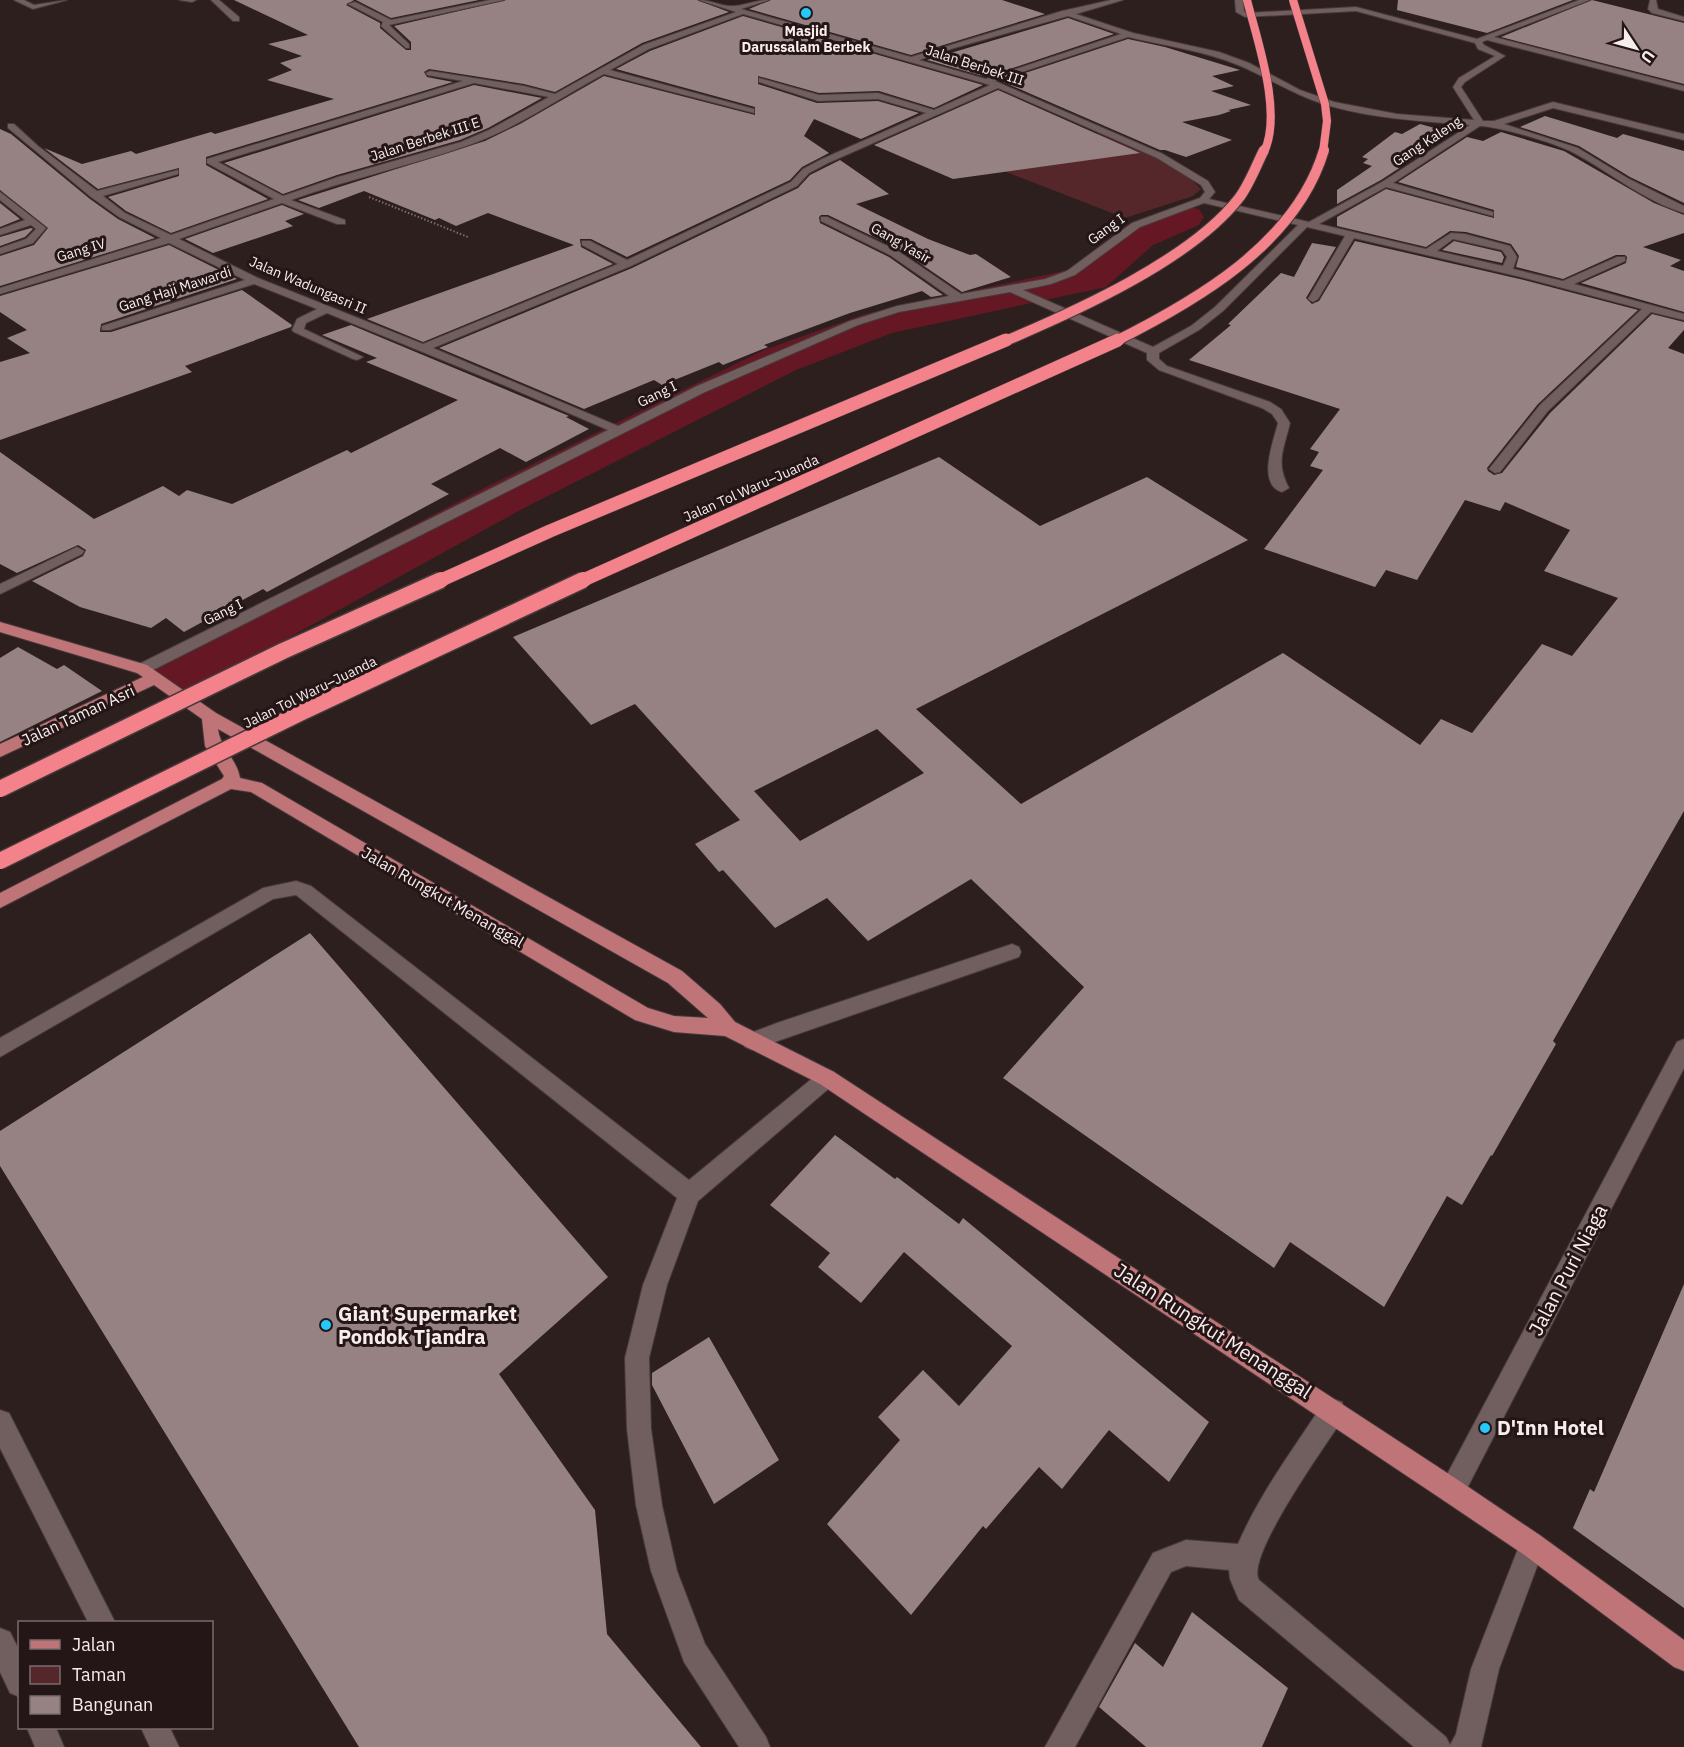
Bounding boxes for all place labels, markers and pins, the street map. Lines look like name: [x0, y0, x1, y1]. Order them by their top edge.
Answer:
marker: Masjid Darussalam Berbek: [799, 6, 813, 20]
place label: Masjid Darussalam Berbek: [741, 22, 871, 56]
place label: Giant Supermarket Pondok Tjandra: [338, 1300, 517, 1350]
marker: Giant Supermarket Pondok Tjandra: [319, 1318, 333, 1332]
place label: D'Inn Hotel: [1497, 1414, 1604, 1441]
marker: D'Inn Hotel: [1478, 1421, 1492, 1435]

